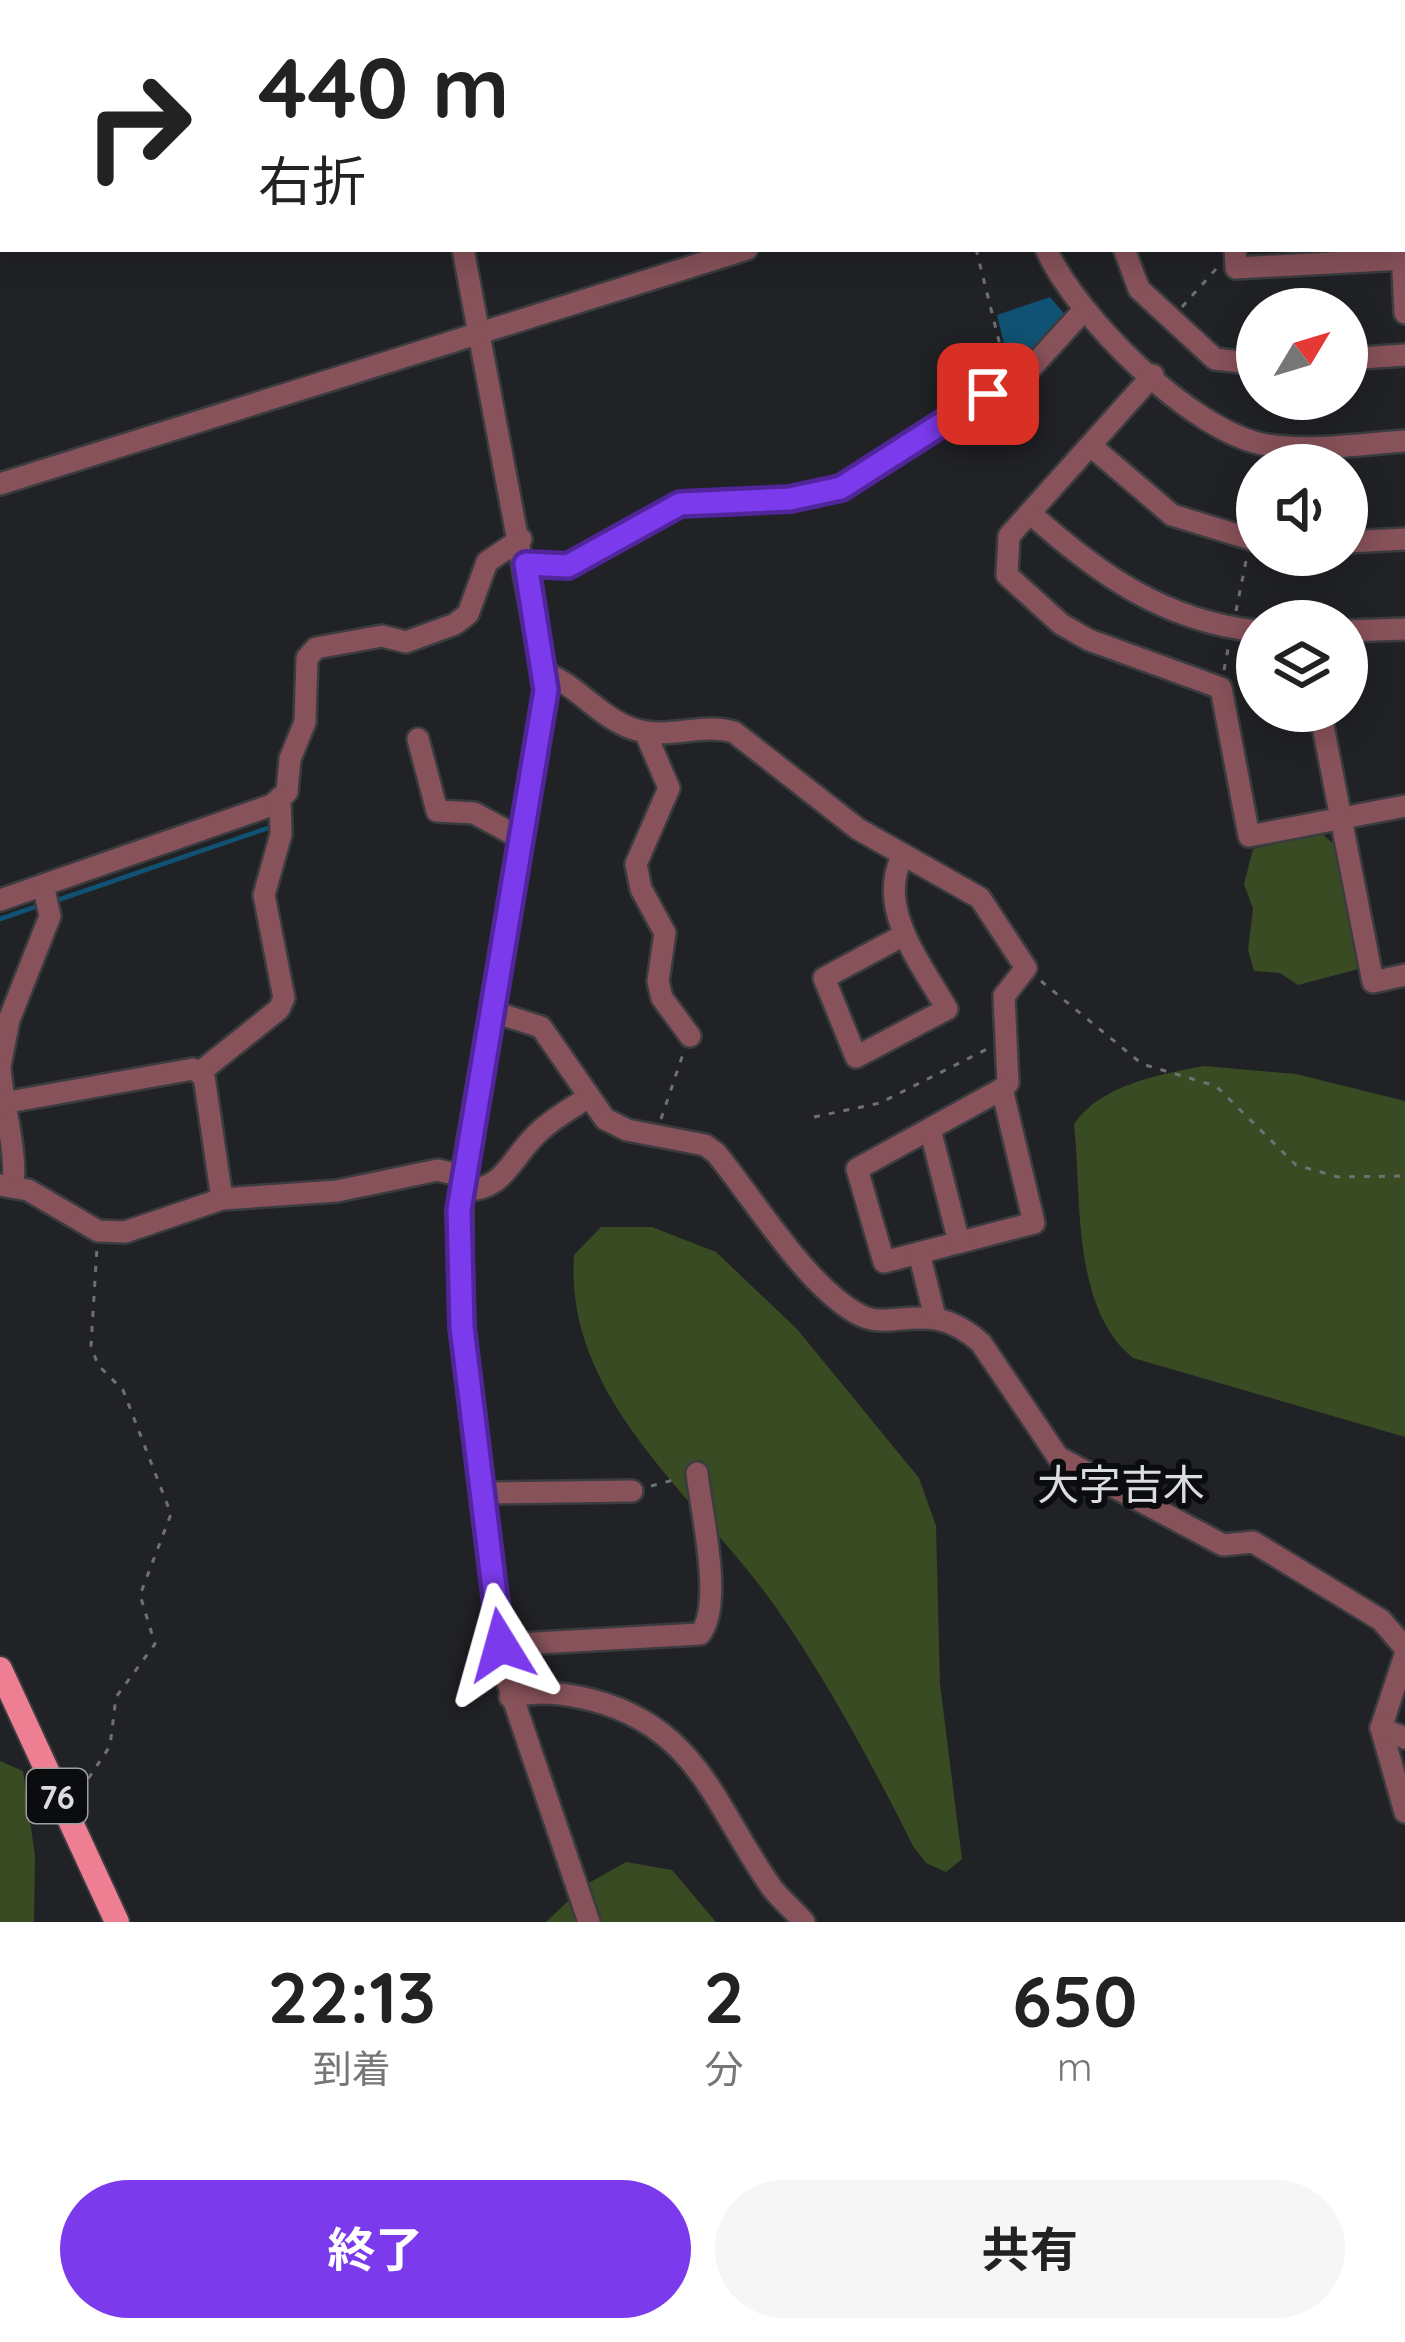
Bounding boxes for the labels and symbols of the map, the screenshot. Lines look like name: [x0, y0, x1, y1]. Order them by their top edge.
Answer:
north arrow: [1236, 288, 1368, 420]
pin: [937, 343, 1039, 445]
district label: 大字吉木: [1037, 1458, 1205, 1511]
position arrow: [438, 1582, 564, 1708]
road number: 76: [27, 1769, 87, 1823]

